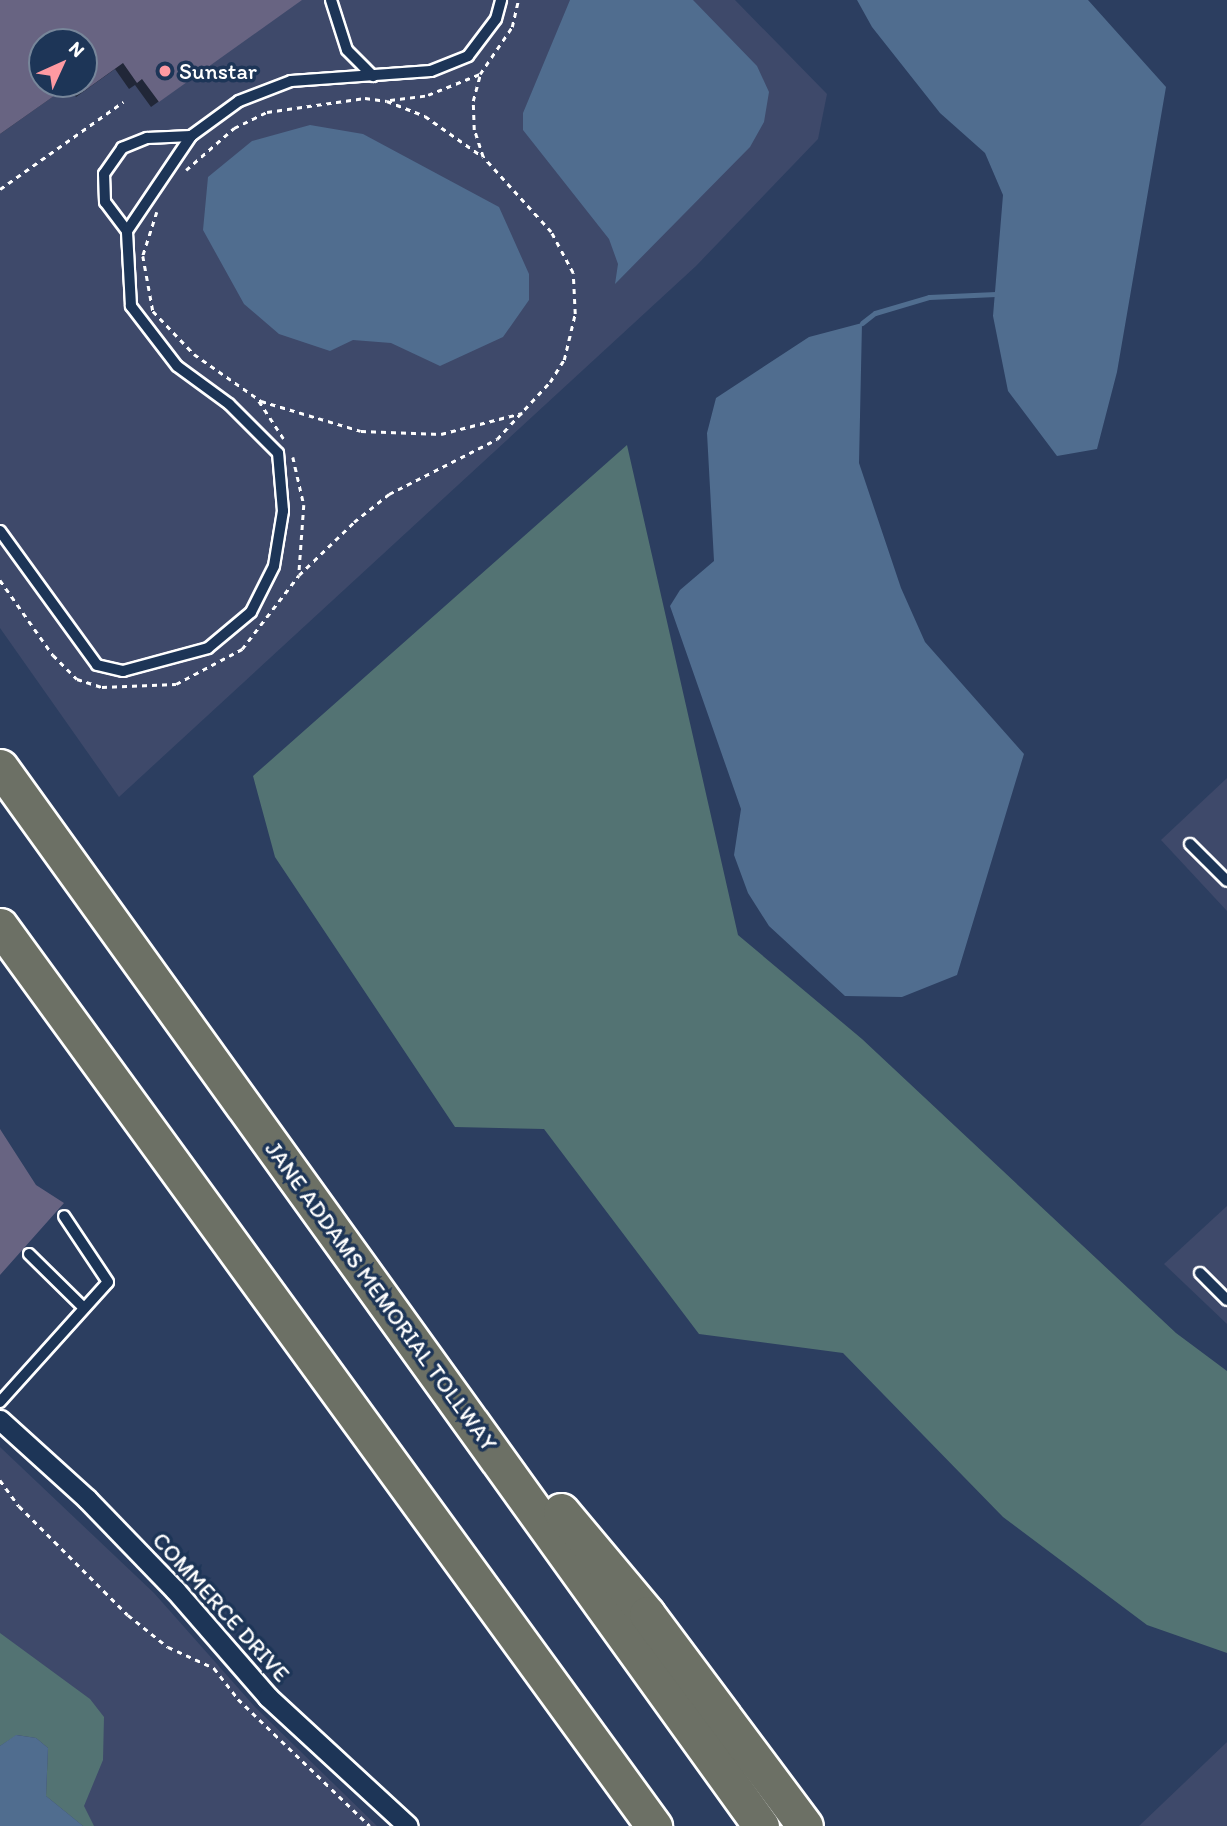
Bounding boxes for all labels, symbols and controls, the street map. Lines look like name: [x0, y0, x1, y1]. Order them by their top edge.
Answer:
north arrow: [28, 28, 98, 98]
text: N: [64, 37, 89, 62]
place label: Sunstar: [179, 57, 257, 85]
marker: Sunstar: [157, 63, 173, 79]
street label: JANE ADDAMS MEMORIAL TOLLWAY: [260, 1136, 502, 1456]
street label: COMMERCE DRIVE: [147, 1526, 295, 1688]

